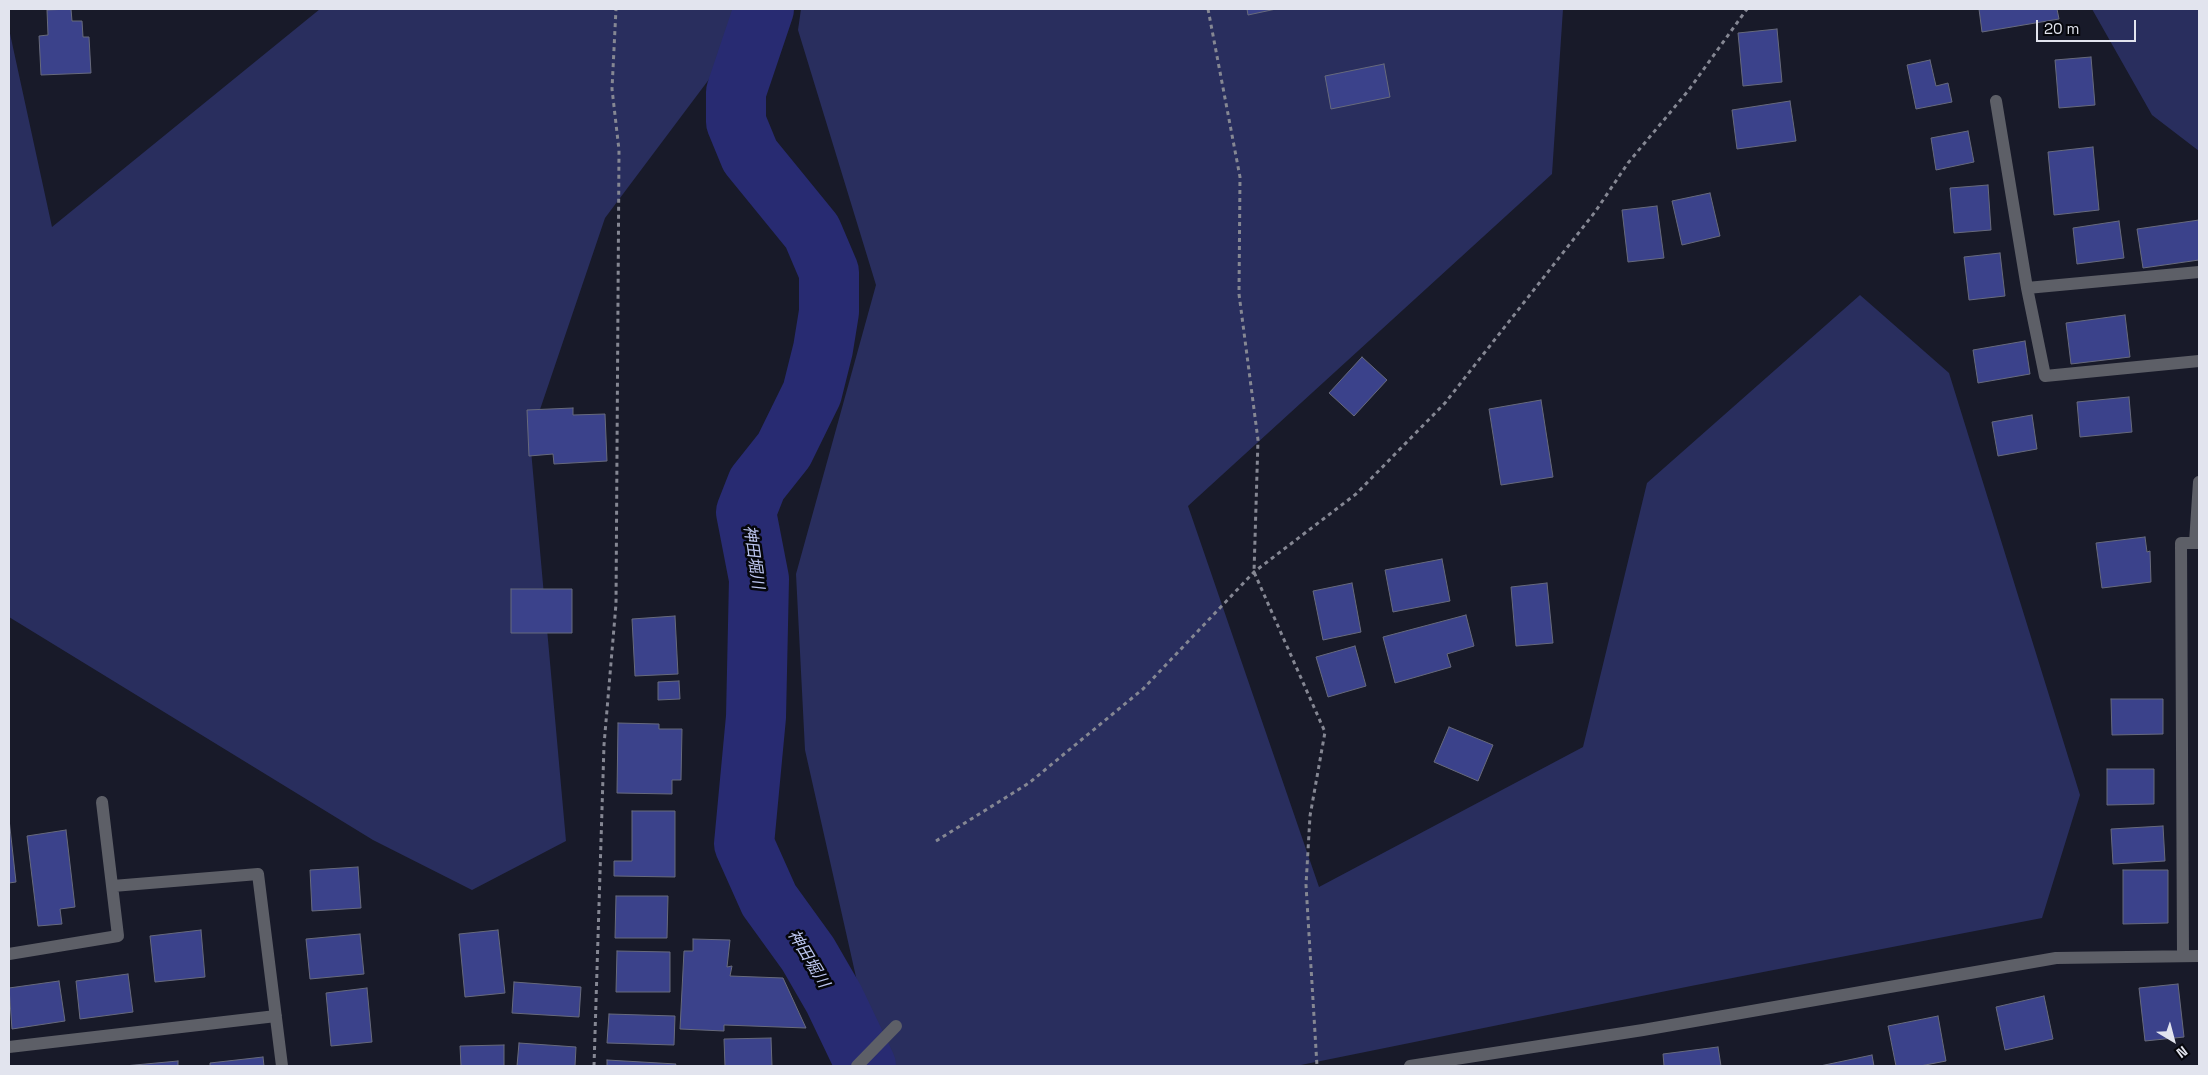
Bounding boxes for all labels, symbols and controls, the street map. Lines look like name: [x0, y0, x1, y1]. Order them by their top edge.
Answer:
scale bar: [2038, 10, 2138, 42]
text: 20 m: [2044, 19, 2079, 38]
water label: 神田堀川: [739, 524, 767, 590]
water label: 神田堀川: [783, 927, 833, 991]
north arrow: [2148, 1015, 2198, 1065]
text: N: [2173, 1042, 2191, 1062]

